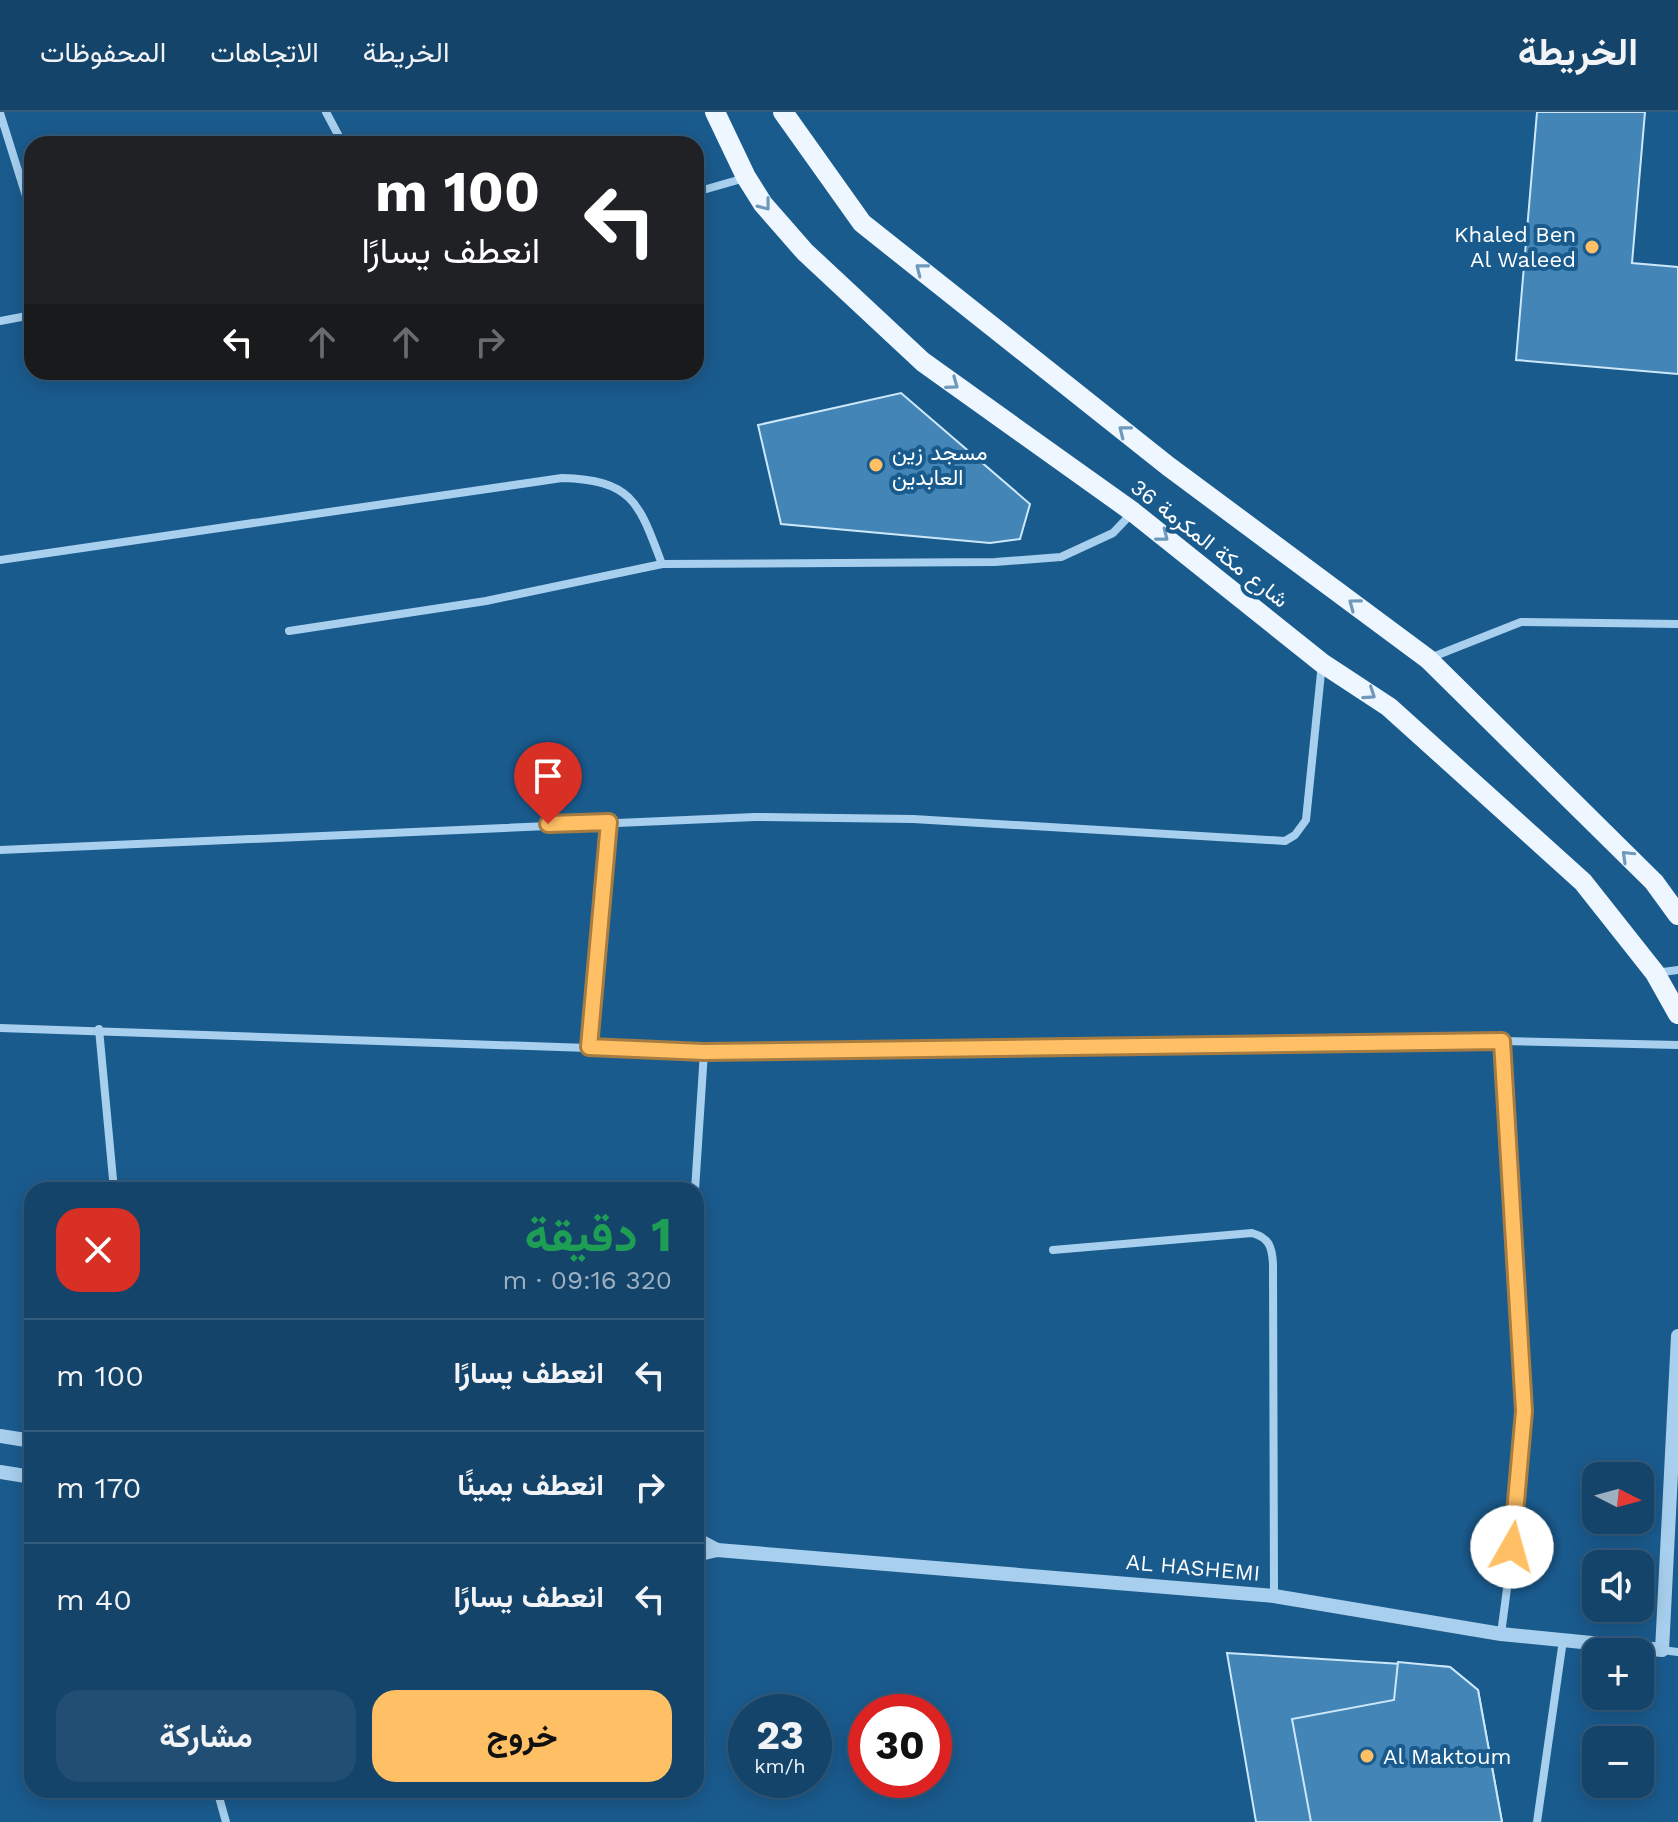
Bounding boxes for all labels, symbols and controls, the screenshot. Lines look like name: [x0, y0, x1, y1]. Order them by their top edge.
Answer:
text: الخريطة: [1518, 30, 1638, 74]
text: المحفوظات: [40, 36, 166, 69]
text: الاتجاهات: [210, 36, 319, 69]
text: الخريطة: [363, 36, 449, 69]
text: 100 m: [375, 159, 540, 225]
icon: left: [568, 168, 672, 272]
one-way arrow: [756, 196, 770, 211]
place label: Khaled Ben Al Waleed: [1454, 222, 1576, 272]
text: انعطف يسارًا: [362, 230, 540, 272]
marker: Khaled Ben Al Waleed: [1583, 238, 1601, 256]
one-way arrow: [915, 264, 930, 279]
icon: left: [216, 320, 260, 364]
icon: ahead: [300, 320, 344, 364]
icon: ahead: [384, 320, 428, 364]
icon: right: [468, 320, 512, 364]
one-way arrow: [945, 374, 959, 388]
one-way arrow: [1119, 426, 1133, 441]
place label: مسجد زين العابدين: [892, 440, 988, 491]
marker: مسجد زين العابدين: [867, 456, 885, 474]
street label: شارع مكة المكرمة 36: [1125, 474, 1293, 614]
one-way arrow: [1154, 527, 1169, 541]
one-way arrow: [1348, 600, 1363, 614]
one-way arrow: [1361, 685, 1375, 700]
pin: [514, 742, 582, 824]
icon: arrive: [526, 754, 570, 798]
one-way arrow: [1622, 851, 1636, 865]
text: 1 دقيقة: [524, 1206, 672, 1263]
button: close: [56, 1208, 140, 1292]
text: 320 m · 09:16: [502, 1265, 672, 1295]
icon: left: [628, 1353, 672, 1397]
text: انعطف يسارًا: [453, 1355, 604, 1390]
text: 100 m: [56, 1358, 144, 1393]
north arrow: [1582, 1462, 1654, 1534]
map controls: [1582, 1462, 1654, 1798]
icon: right: [628, 1465, 672, 1509]
text: انعطف يمينًا: [457, 1467, 604, 1502]
text: 170 m: [56, 1470, 141, 1505]
position arrow: [1470, 1505, 1554, 1589]
street label: AL HASHEMI: [1125, 1549, 1261, 1586]
button: sound: [1582, 1550, 1654, 1622]
icon: left: [628, 1577, 672, 1621]
text: انعطف يسارًا: [453, 1579, 604, 1614]
text: 40 m: [56, 1582, 132, 1617]
button: +: [1582, 1638, 1654, 1710]
button: مشاركة: [56, 1690, 356, 1782]
button: خروج: [372, 1690, 672, 1782]
speed limit sign: 30: [848, 1694, 952, 1798]
text: 23: [756, 1712, 804, 1759]
button: −: [1582, 1726, 1654, 1798]
place label: Al Maktoum: [1383, 1744, 1512, 1769]
marker: Al Maktoum: [1358, 1747, 1376, 1765]
text: km/h: [754, 1754, 806, 1778]

